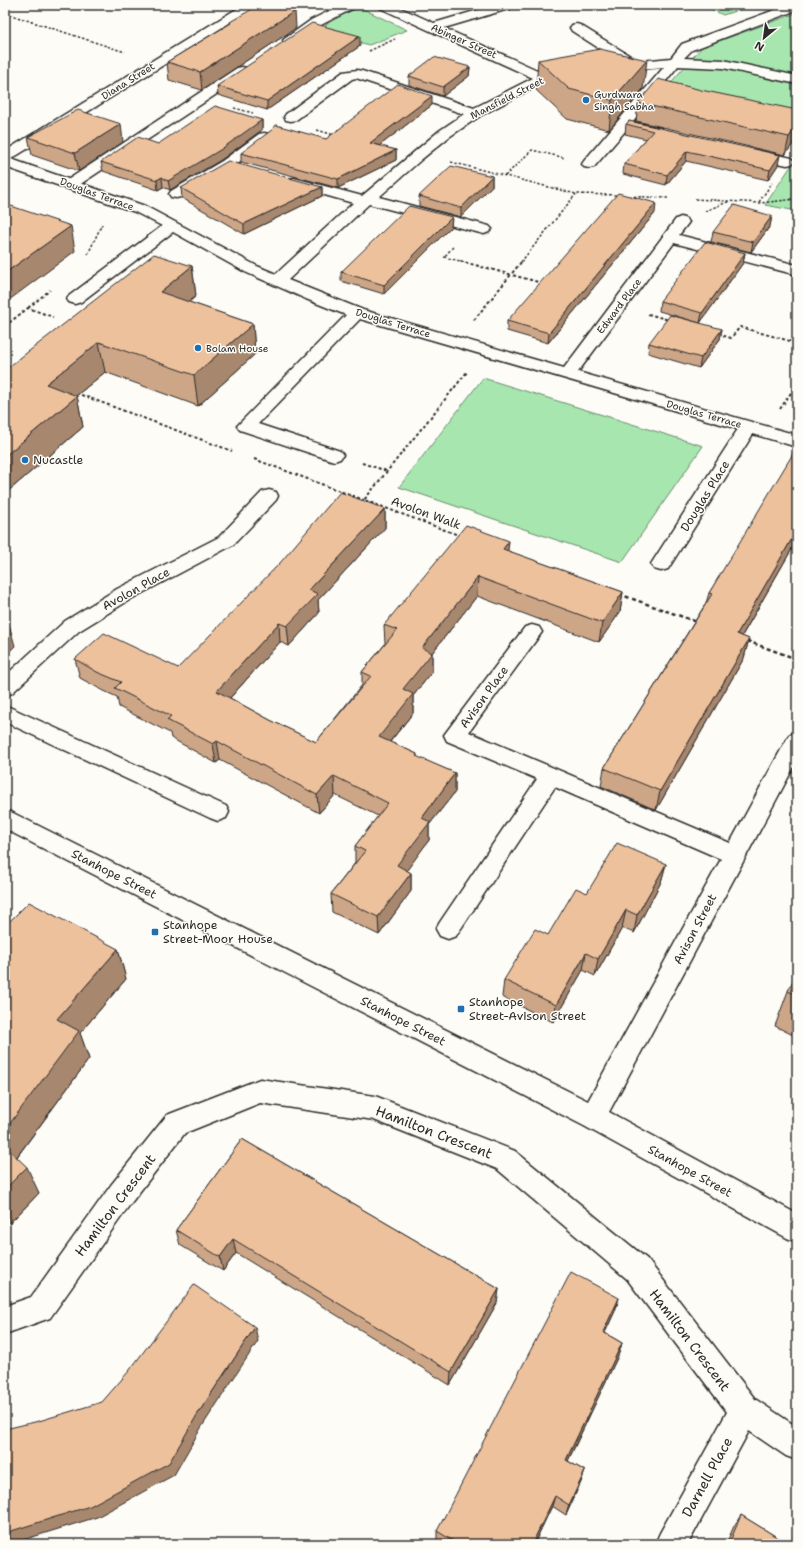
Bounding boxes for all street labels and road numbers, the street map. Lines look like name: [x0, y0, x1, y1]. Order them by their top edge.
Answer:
street label: Abinger Street: [429, 21, 499, 61]
street label: Diana Street: [99, 59, 157, 103]
street label: Mansfield Street: [468, 74, 546, 122]
street label: Douglas Terrace: [58, 175, 136, 213]
street label: Edward Place: [594, 275, 644, 336]
street label: Douglas Terrace: [354, 305, 432, 341]
street label: Douglas Terrace: [665, 397, 743, 431]
street label: Douglas Place: [677, 457, 733, 535]
street label: Avolon Walk: [389, 493, 463, 533]
street label: Avolon Place: [99, 564, 173, 614]
street label: Avison Place: [456, 663, 512, 731]
street label: Stanhope Street: [69, 846, 159, 902]
street label: Avison Street: [670, 891, 720, 967]
street label: Stanhope Street: [358, 993, 448, 1049]
street label: Hamilton Crescent: [373, 1101, 495, 1163]
street label: Stanhope Street: [645, 1141, 735, 1201]
street label: Hamilton Crescent: [71, 1150, 159, 1260]
street label: Hamilton Crescent: [646, 1285, 734, 1395]
street label: Darnell Place: [678, 1434, 736, 1520]

